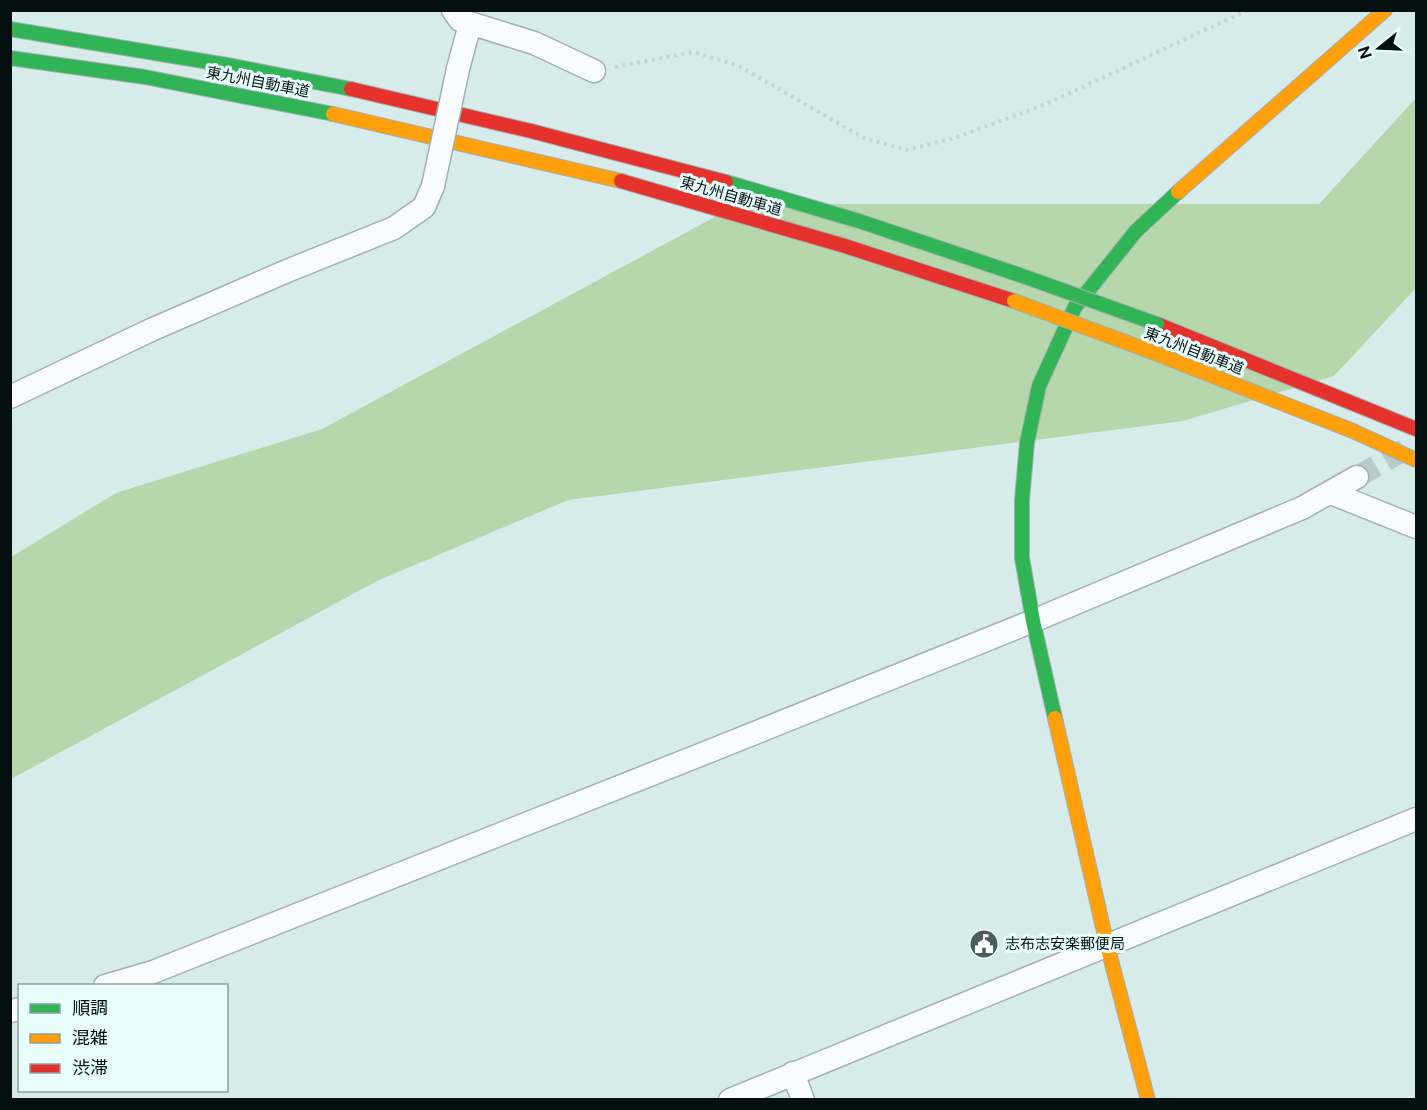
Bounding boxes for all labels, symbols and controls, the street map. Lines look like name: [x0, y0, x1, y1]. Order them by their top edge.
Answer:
north arrow: [1349, 18, 1409, 78]
text: N: [1354, 44, 1376, 61]
street label: 東九州自動車道: [205, 63, 311, 100]
street label: 東九州自動車道: [678, 173, 784, 218]
street label: 東九州自動車道: [1142, 324, 1246, 377]
public building icon: 志布志安楽郵便局: [968, 928, 1000, 960]
place label: 志布志安楽郵便局: [1005, 935, 1125, 952]
legend: [18, 984, 228, 1092]
text: 順調: [72, 997, 108, 1018]
text: 混雑: [72, 1027, 108, 1048]
text: 渋滞: [72, 1057, 108, 1078]

